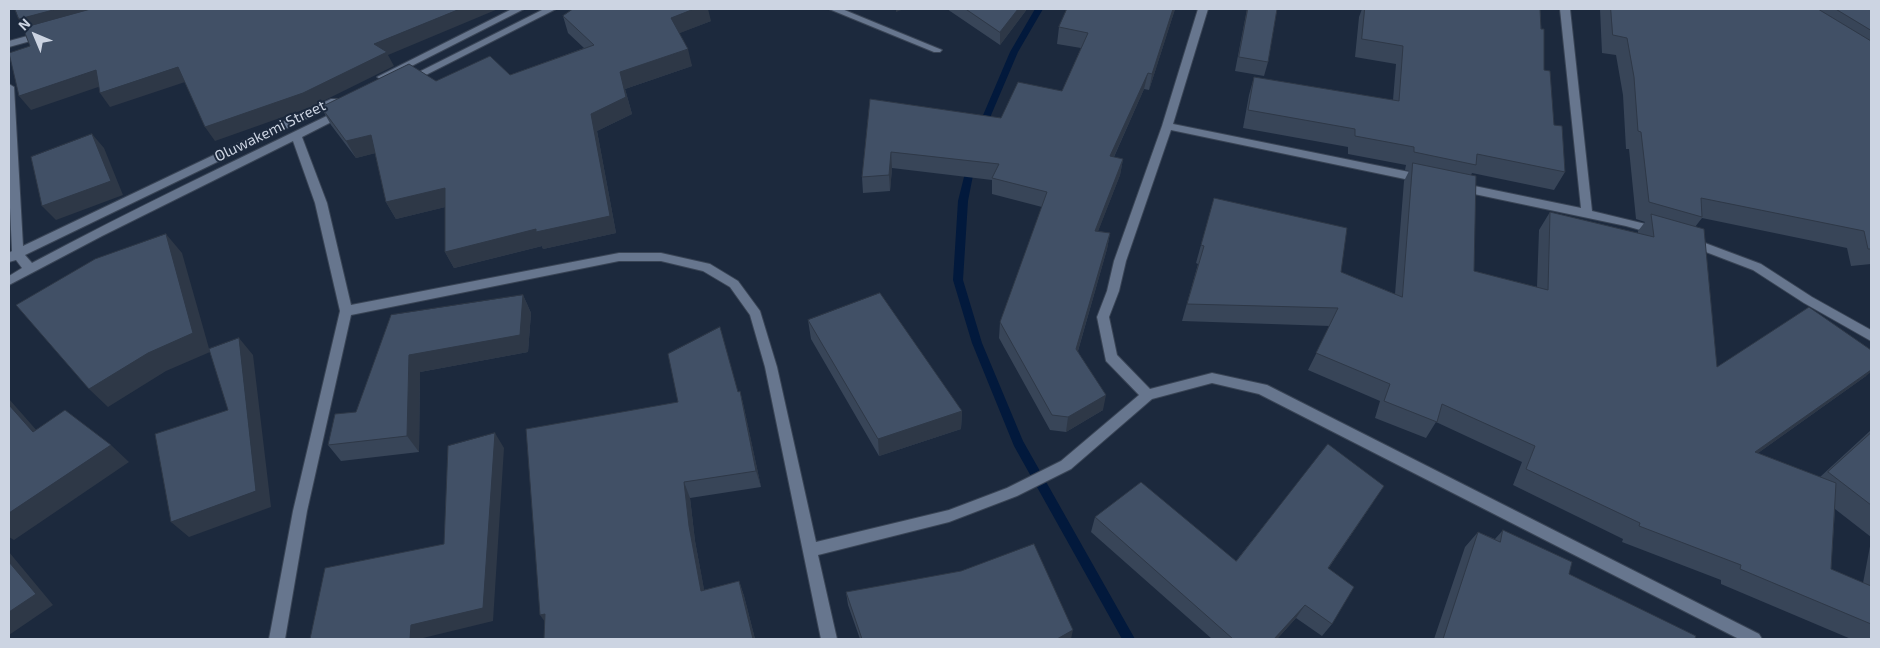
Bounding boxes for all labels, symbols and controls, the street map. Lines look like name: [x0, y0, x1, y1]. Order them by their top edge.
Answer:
north arrow: [10, 10, 60, 60]
text: N: [14, 14, 34, 34]
street label: Oluwakemi Street: [212, 96, 328, 166]

